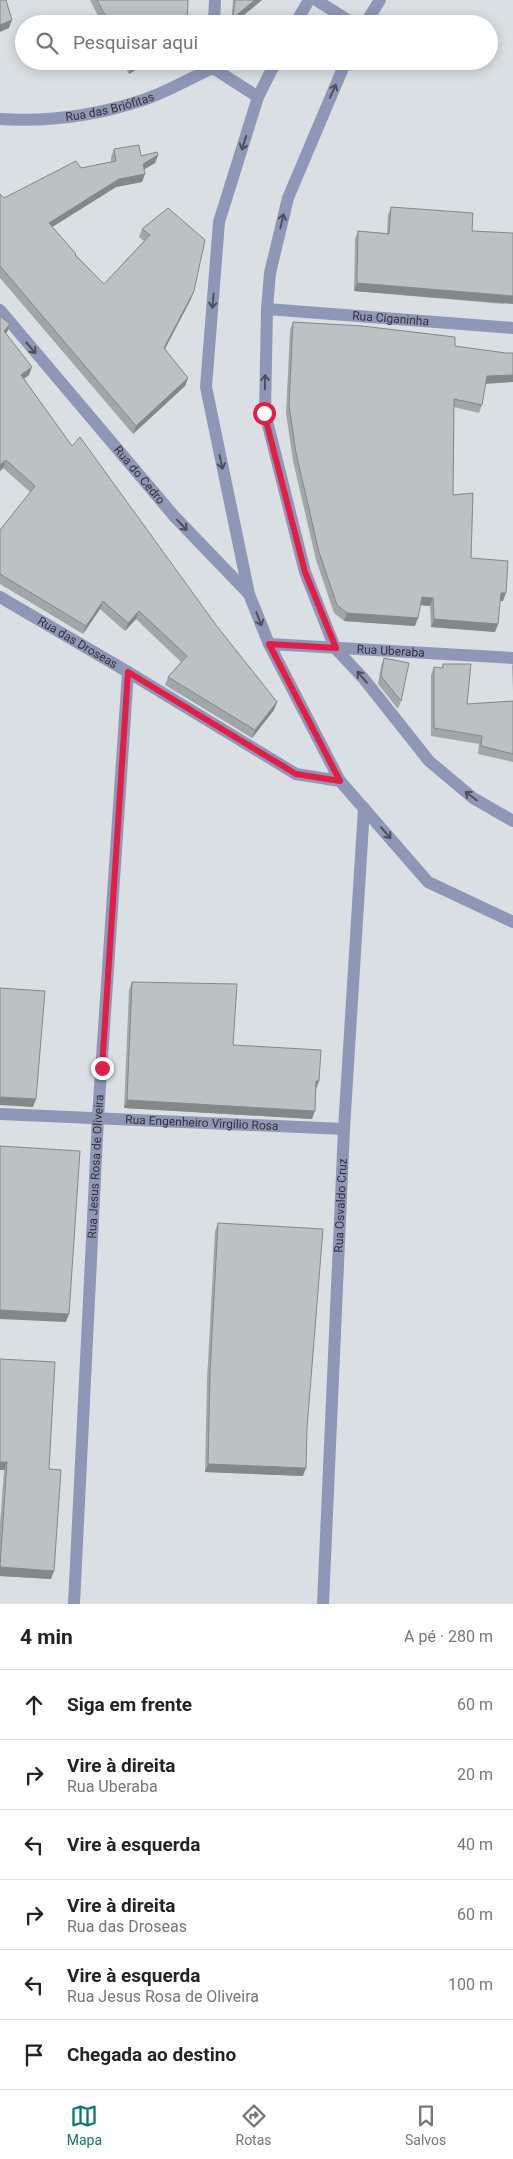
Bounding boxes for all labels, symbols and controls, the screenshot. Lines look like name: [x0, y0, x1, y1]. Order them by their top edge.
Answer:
search box: [15, 15, 498, 70]
icon: search: [33, 29, 61, 57]
text: Pesquisar aqui: [73, 31, 198, 54]
one-way arrow: [328, 84, 338, 99]
street label: Rua das Briófitas: [65, 90, 156, 124]
one-way arrow: [238, 135, 248, 151]
one-way arrow: [278, 214, 287, 230]
one-way arrow: [208, 293, 217, 309]
street label: Rua Ciganinha: [352, 309, 430, 328]
one-way arrow: [26, 341, 37, 354]
one-way arrow: [260, 375, 270, 391]
route start: [253, 402, 276, 425]
street label: Rua do Cedro: [111, 443, 168, 507]
one-way arrow: [217, 454, 227, 470]
one-way arrow: [176, 518, 188, 531]
one-way arrow: [255, 611, 264, 626]
street label: Rua das Droseas: [35, 614, 120, 671]
street label: Rua Uberaba: [356, 642, 425, 660]
one-way arrow: [357, 671, 368, 684]
one-way arrow: [464, 791, 478, 801]
one-way arrow: [380, 827, 392, 840]
route end: [91, 1057, 114, 1080]
street label: Rua Jesus Rosa de Oliveira: [85, 1094, 106, 1239]
street label: Rua Engenheiro Virgílio Rosa: [125, 1112, 279, 1133]
street label: Rua Osvaldo Cruz: [332, 1158, 350, 1253]
text: 4 min: [20, 1625, 73, 1649]
text: A pé · 280 m: [404, 1627, 493, 1646]
icon: ahead: [20, 1691, 48, 1719]
text: Siga em frente: [67, 1693, 192, 1716]
text: 60 m: [457, 1695, 493, 1714]
text: Vire à direita: [67, 1754, 176, 1777]
icon: right: [20, 1761, 48, 1789]
text: 20 m: [457, 1765, 493, 1784]
text: Rua Uberaba: [67, 1777, 158, 1796]
icon: left: [20, 1831, 48, 1859]
text: Vire à esquerda: [67, 1833, 200, 1856]
text: 40 m: [457, 1835, 493, 1854]
text: Vire à direita: [67, 1894, 176, 1917]
icon: right: [20, 1901, 48, 1929]
text: 60 m: [457, 1905, 493, 1924]
text: Rua das Droseas: [67, 1917, 187, 1936]
text: Vire à esquerda: [67, 1964, 200, 1987]
icon: left: [20, 1971, 48, 1999]
text: 100 m: [448, 1975, 493, 1994]
text: Rua Jesus Rosa de Oliveira: [67, 1987, 259, 2006]
icon: arrive: [20, 2041, 48, 2069]
text: Chegada ao destino: [67, 2043, 236, 2066]
tab: Mapa: [67, 2102, 102, 2148]
tab: Rotas: [236, 2102, 272, 2148]
tab: Salvos: [405, 2102, 446, 2148]

